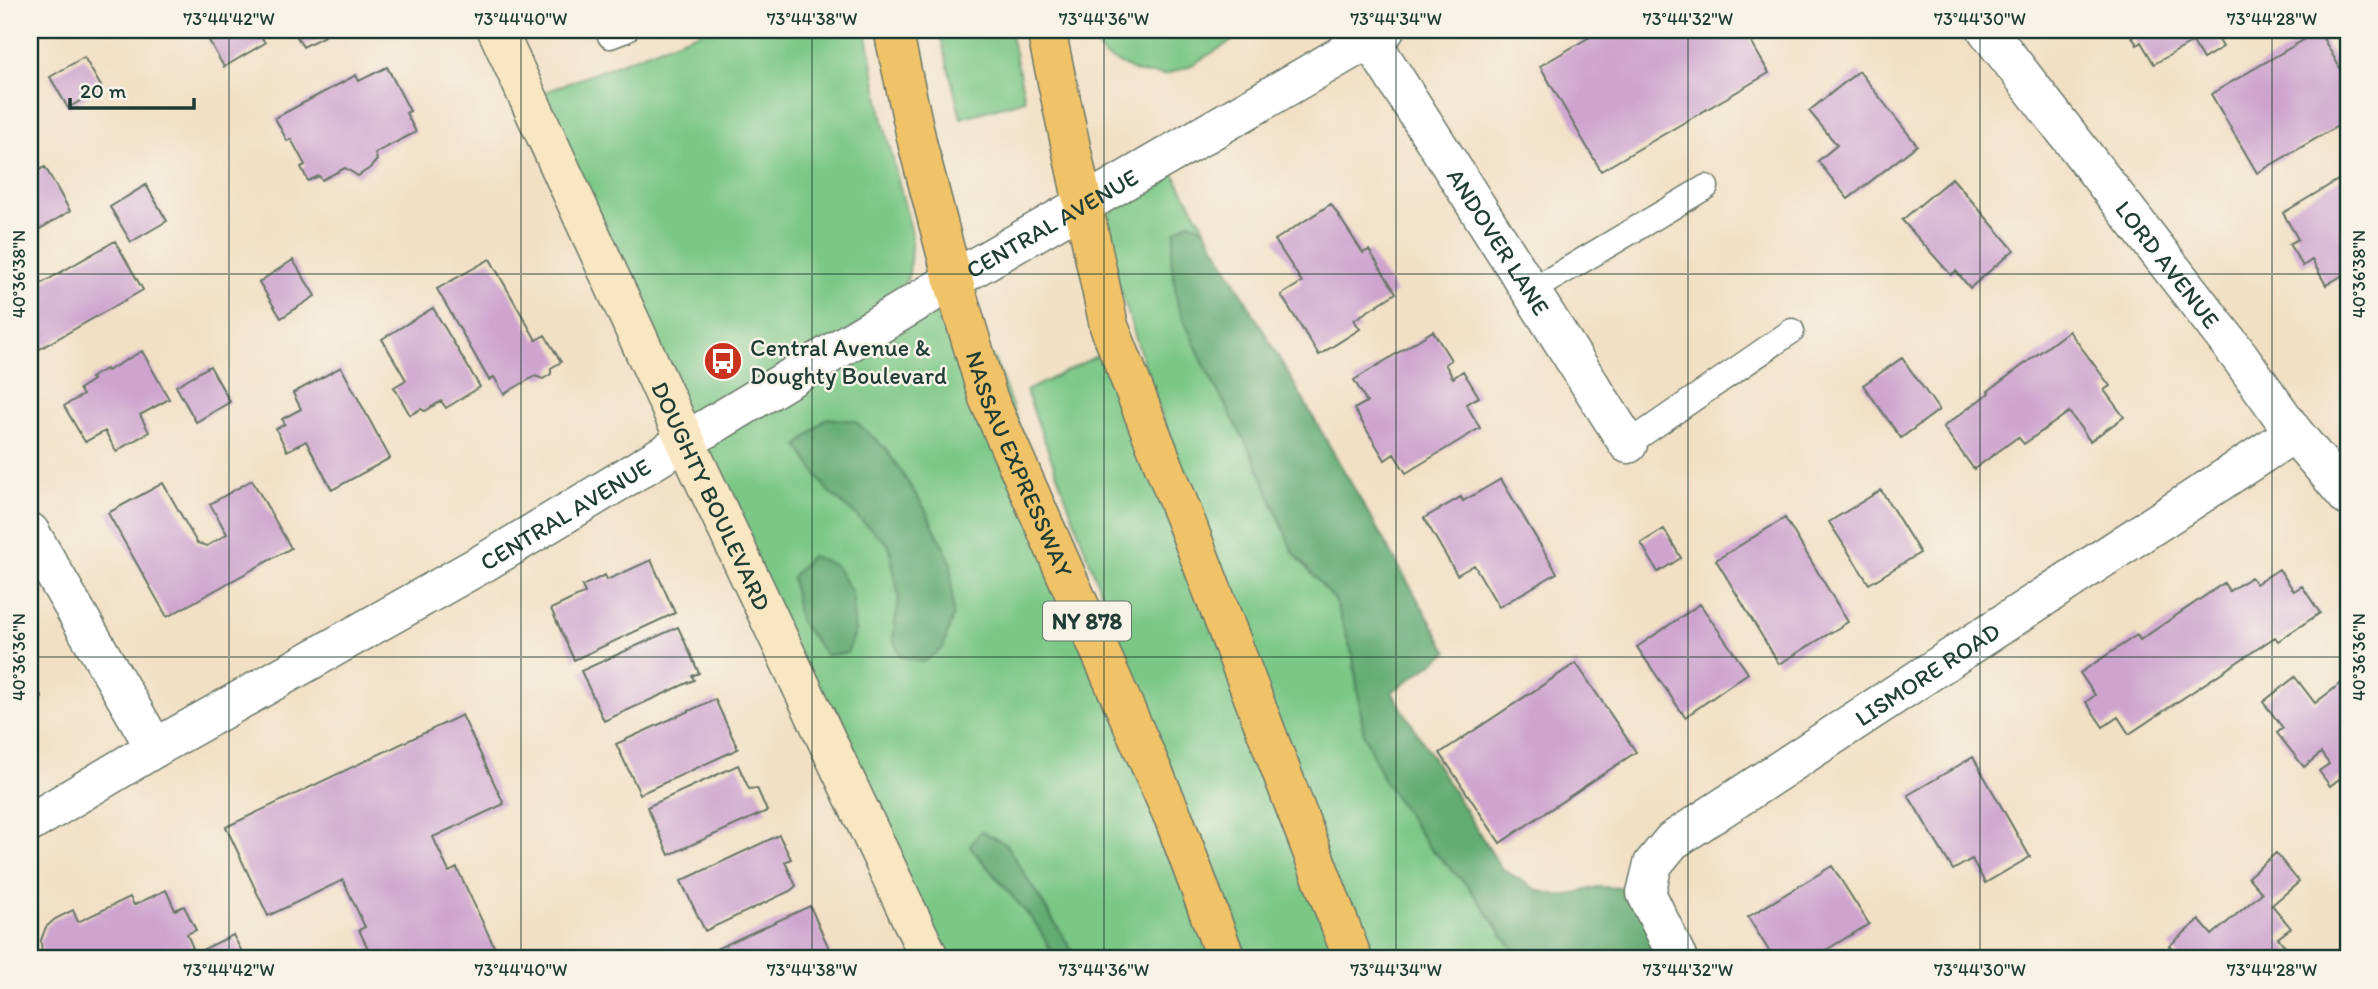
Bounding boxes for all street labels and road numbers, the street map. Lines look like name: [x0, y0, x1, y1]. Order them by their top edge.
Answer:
street label: CENTRAL AVENUE: [960, 162, 1143, 284]
street label: ANDOVER LANE: [1441, 163, 1556, 320]
street label: LORD AVENUE: [2110, 194, 2227, 334]
street label: NASSAU EXPRESSWAY: [960, 347, 1080, 582]
street label: DOUGHTY BOULEVARD: [646, 377, 778, 615]
street label: CENTRAL AVENUE: [474, 451, 656, 576]
road number: NY 878: [1043, 601, 1131, 640]
street label: LISMORE ROAD: [1849, 616, 2005, 732]

